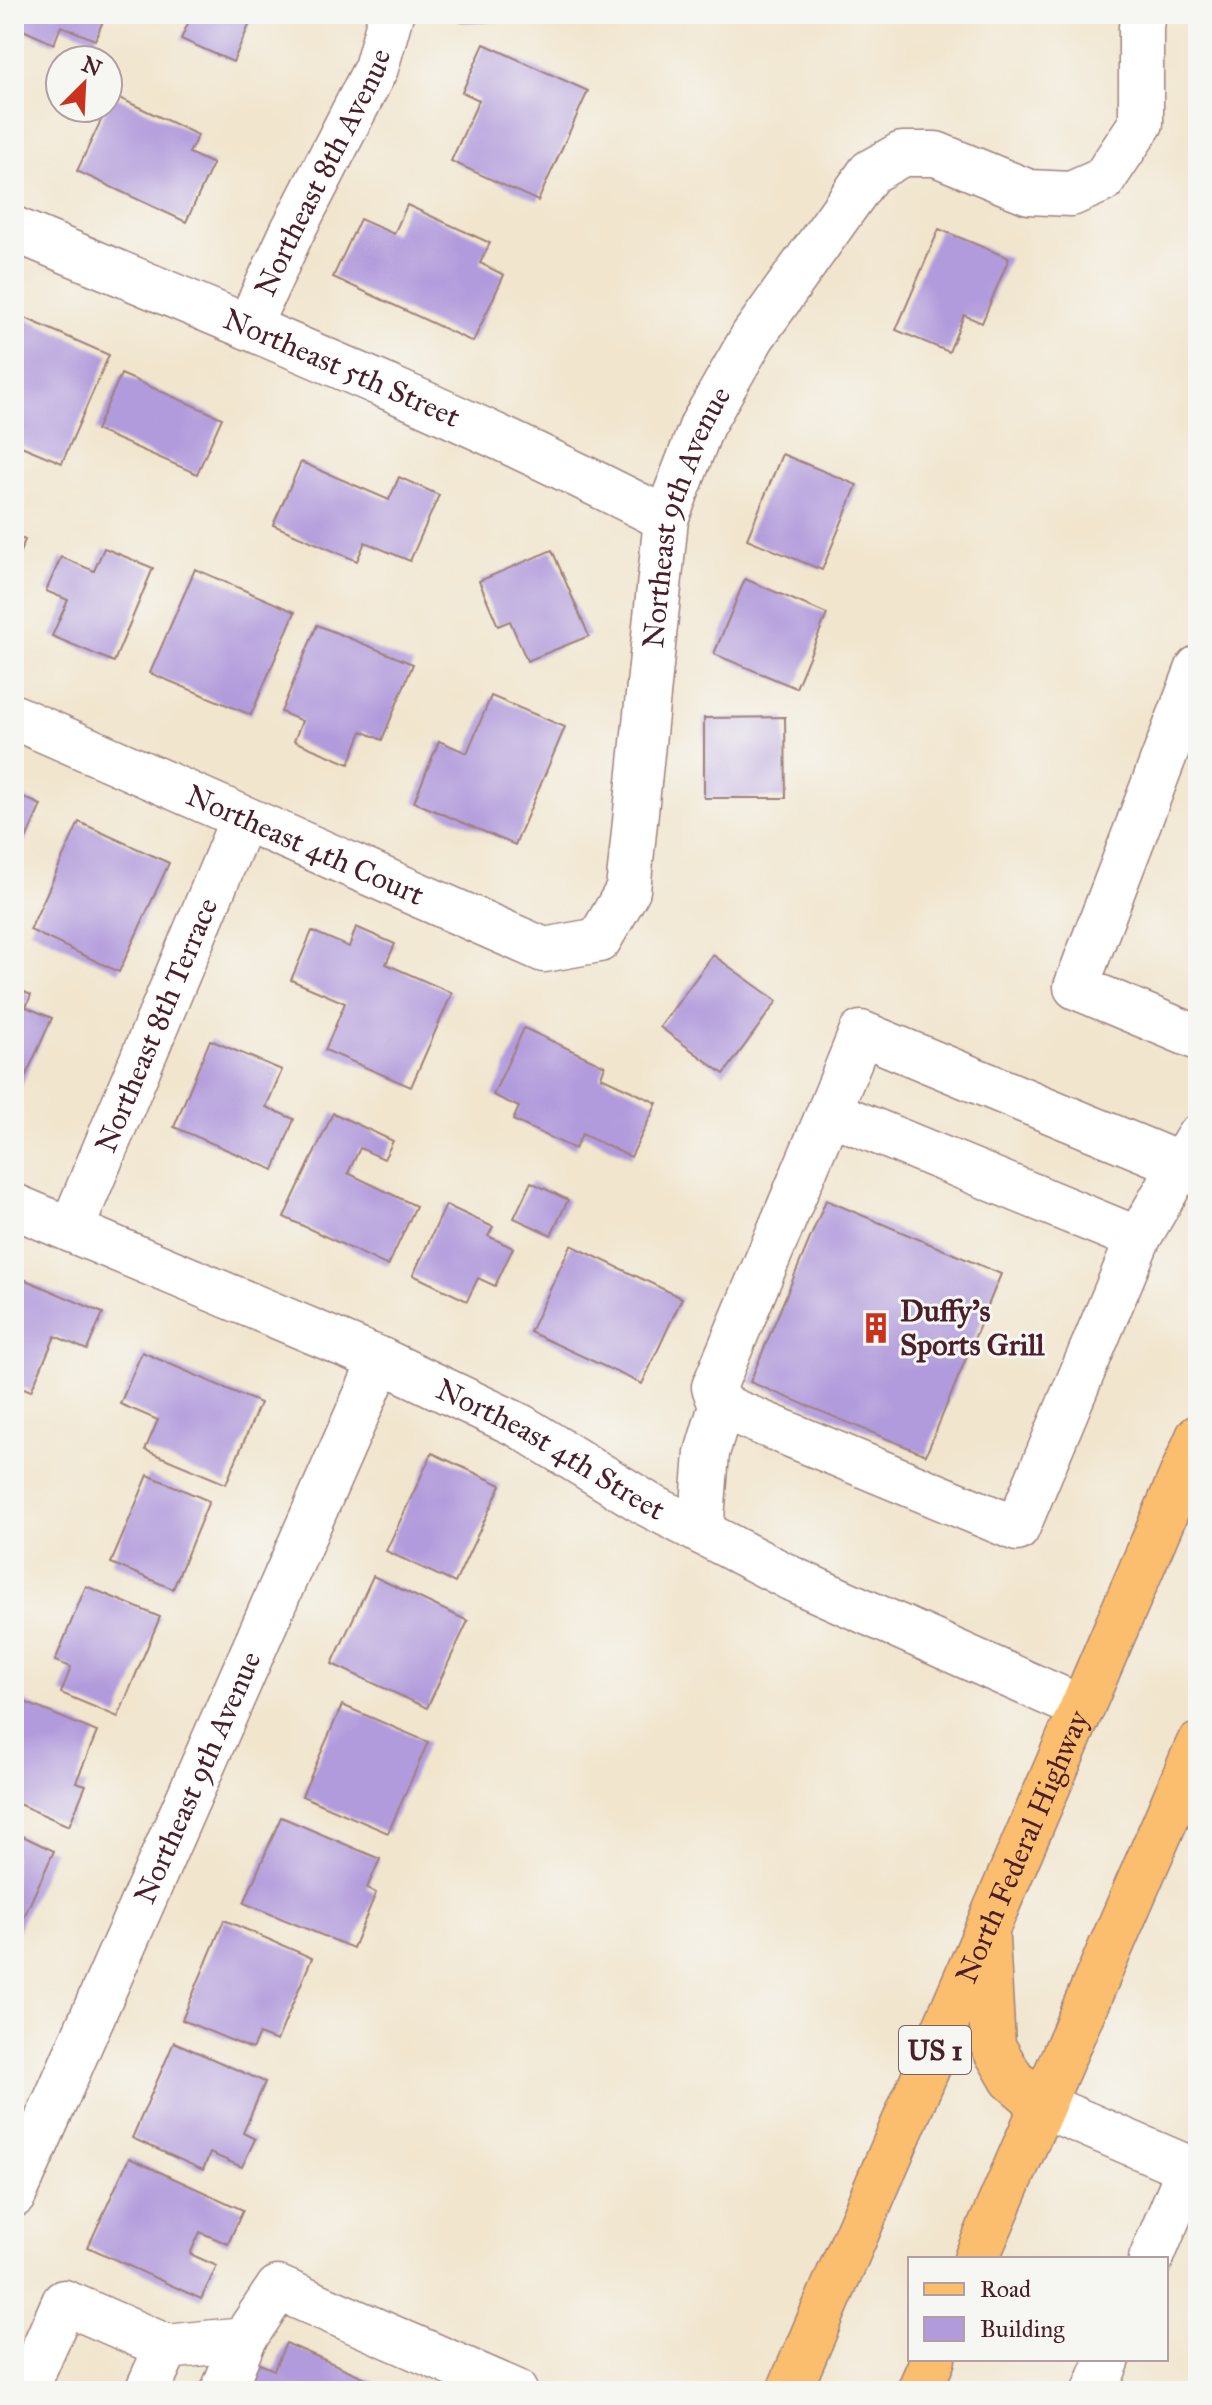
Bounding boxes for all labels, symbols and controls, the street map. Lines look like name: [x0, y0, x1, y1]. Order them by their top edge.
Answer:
north arrow: [44, 44, 124, 124]
street label: Northeast 8th Avenue: [247, 45, 398, 302]
text: N: [78, 50, 106, 82]
street label: Northeast 5th Street: [218, 301, 466, 435]
street label: Northeast 9th Avenue: [635, 380, 738, 650]
street label: Northeast 4th Court: [181, 777, 430, 913]
street label: Northeast 8th Terrace: [87, 892, 226, 1158]
place label: Duffy's Sports Grill: [900, 1293, 1045, 1363]
building icon: Duffy's Sports Grill: [859, 1311, 893, 1345]
street label: Northeast 4th Street: [431, 1371, 671, 1528]
street label: Northeast 9th Avenue: [126, 1646, 269, 1909]
street label: North Federal Highway: [948, 1704, 1097, 1989]
road number: US 1: [899, 2026, 971, 2074]
legend: [908, 2257, 1168, 2361]
text: Road: [980, 2274, 1031, 2304]
text: Building: [980, 2314, 1065, 2344]

